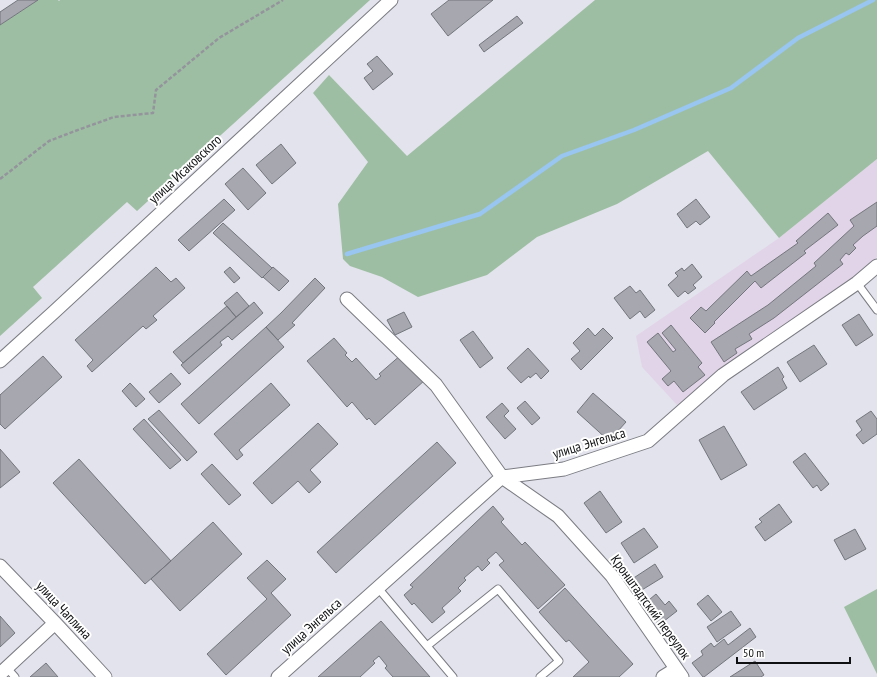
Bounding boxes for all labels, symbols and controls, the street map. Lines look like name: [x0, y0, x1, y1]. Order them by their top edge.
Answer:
street label: улица Исаковского: [145, 131, 225, 207]
street label: улица Энгельса: [550, 423, 628, 463]
street label: Кронштадтский переулок: [607, 551, 695, 663]
street label: улица Чаплина: [32, 577, 96, 643]
street label: улица Энгельса: [277, 594, 345, 658]
scale bar: [737, 639, 850, 665]
text: 50 m: [743, 645, 764, 660]

